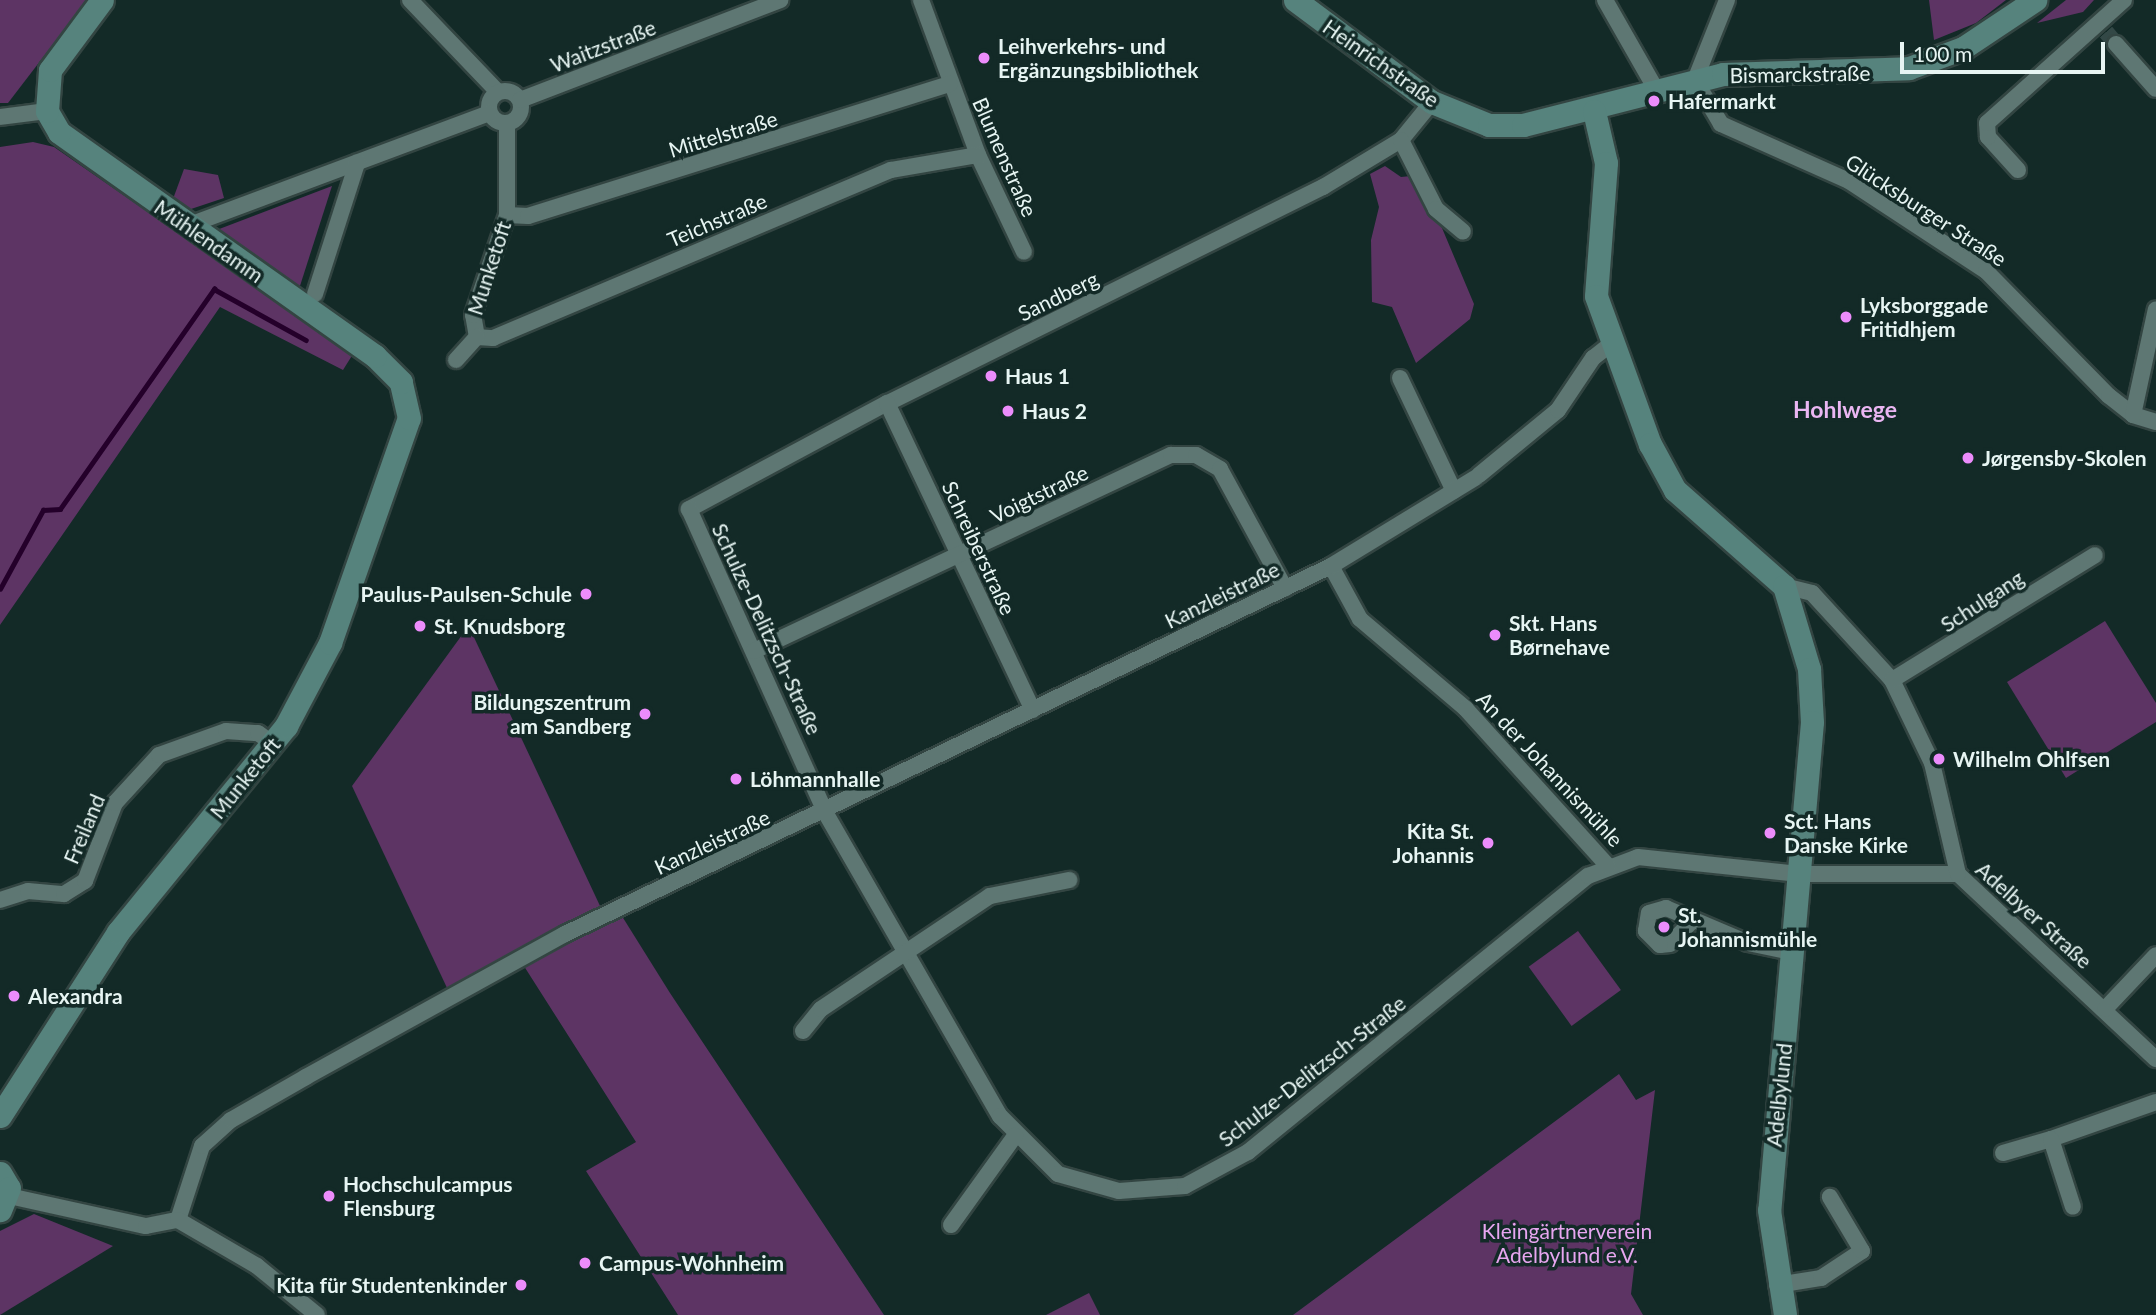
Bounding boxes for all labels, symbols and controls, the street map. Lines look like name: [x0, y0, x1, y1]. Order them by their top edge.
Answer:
street label: Waitzstraße: [547, 14, 659, 78]
street label: Heinrichstraße: [1318, 14, 1444, 112]
scale bar: [1904, 28, 2109, 72]
place label: Leihverkehrs- und Ergänzungsbibliothek: [998, 33, 1198, 83]
text: 100 m: [1913, 41, 1972, 66]
marker: Leihverkehrs- und Ergänzungsbibliothek: [976, 50, 992, 66]
street label: Bismarckstraße: [1729, 60, 1871, 88]
place label: Hafermarkt: [1668, 88, 1776, 114]
street label: Blumenstraße: [967, 93, 1043, 221]
marker: Hafermarkt: [1646, 93, 1662, 109]
street label: Mittelstraße: [666, 106, 780, 162]
street label: Glücksburger Straße: [1841, 148, 2011, 272]
street label: Teichstraße: [664, 188, 770, 252]
street label: Mühlendamm: [150, 194, 268, 288]
street label: Munketoft: [462, 218, 516, 318]
street label: Sandberg: [1014, 266, 1102, 326]
place label: Lyksborggade Fritidhjem: [1860, 292, 1988, 342]
marker: Lyksborggade Fritidhjem: [1838, 309, 1854, 325]
place label: Haus 1: [1005, 363, 1070, 389]
marker: Haus 1: [983, 368, 999, 384]
district label: Hohlwege: [1793, 395, 1897, 423]
place label: Haus 2: [1022, 398, 1087, 424]
marker: Haus 2: [1000, 403, 1016, 419]
place label: Jørgensby-Skolen: [1982, 445, 2147, 471]
marker: Jørgensby-Skolen: [1960, 450, 1976, 466]
street label: Voigtstraße: [986, 459, 1092, 529]
street label: Schreiberstraße: [937, 477, 1021, 619]
street label: Schulze-Delitzsch-Straße: [707, 519, 827, 739]
street label: Kanzleistraße: [1161, 556, 1283, 634]
street label: Schulgang: [1936, 565, 2028, 637]
place label: Paulus-Paulsen-Schule: [360, 581, 572, 607]
marker: Paulus-Paulsen-Schule: [578, 586, 594, 602]
place label: Skt. Hans Børnehave: [1509, 610, 1610, 660]
place label: St. Knudsborg: [434, 613, 565, 639]
marker: St. Knudsborg: [412, 618, 428, 634]
marker: Skt. Hans Børnehave: [1487, 627, 1503, 643]
street label: An der Johannismühle: [1471, 686, 1629, 852]
place label: Bildungszentrum am Sandberg: [473, 689, 631, 739]
marker: Bildungszentrum am Sandberg: [637, 706, 653, 722]
street label: Munketoft: [205, 732, 285, 824]
place label: Wilhelm Ohlfsen: [1953, 746, 2110, 772]
marker: Wilhelm Ohlfsen: [1931, 751, 1947, 767]
place label: Löhmannhalle: [750, 766, 880, 792]
marker: Löhmannhalle: [728, 771, 744, 787]
street label: Freiland: [58, 790, 110, 868]
street label: Kanzleistraße: [650, 804, 774, 880]
place label: Sct. Hans Danske Kirke: [1784, 808, 1908, 858]
place label: Kita St. Johannis: [1393, 818, 1474, 868]
marker: Sct. Hans Danske Kirke: [1762, 825, 1778, 841]
marker: Kita St. Johannis: [1480, 835, 1496, 851]
street label: Adelbyer Straße: [1971, 856, 2097, 974]
place label: St. Johannismühle: [1678, 902, 1817, 952]
marker: St. Johannismühle: [1656, 919, 1672, 935]
place label: Alexandra: [28, 983, 123, 1009]
marker: Alexandra: [6, 988, 22, 1004]
street label: Schulze-Delitzsch-Straße: [1214, 990, 1410, 1152]
street label: Adelbylund: [1761, 1042, 1797, 1148]
place label: Hochschulcampus Flensburg: [343, 1171, 513, 1221]
marker: Hochschulcampus Flensburg: [321, 1188, 337, 1204]
park label: Kleingärtnerverein Adelbylund e.V.: [1482, 1218, 1652, 1268]
place label: Campus-Wohnheim: [599, 1250, 784, 1276]
marker: Campus-Wohnheim: [577, 1255, 593, 1271]
place label: Kita für Studentenkinder: [276, 1272, 507, 1298]
marker: Kita für Studentenkinder: [513, 1277, 529, 1293]

